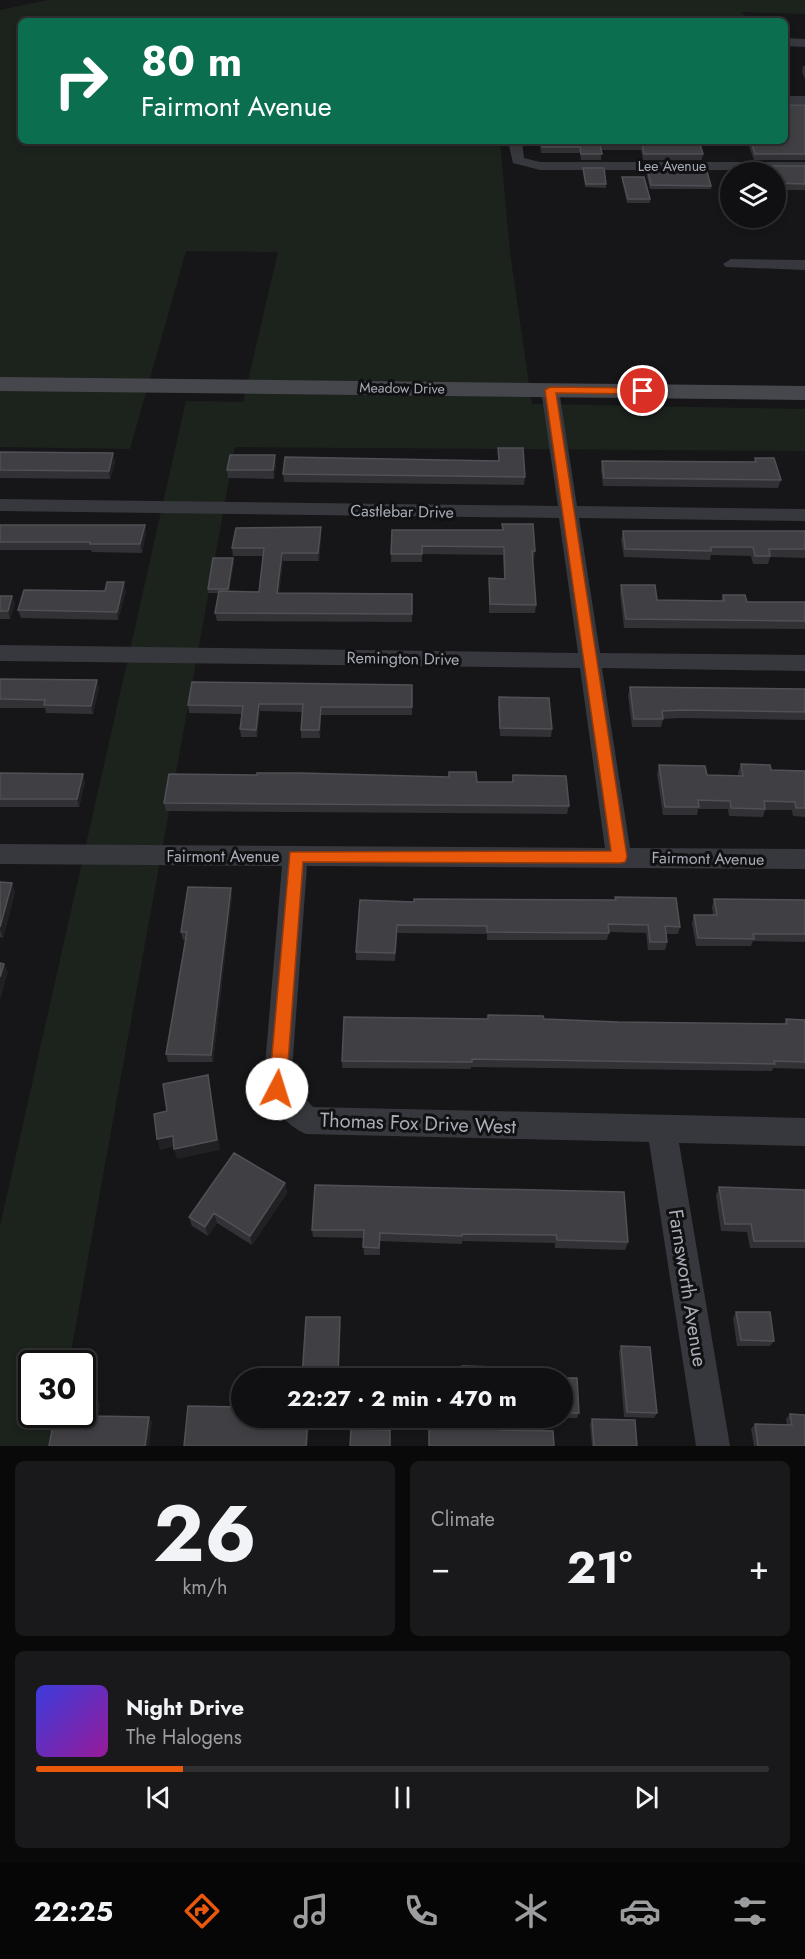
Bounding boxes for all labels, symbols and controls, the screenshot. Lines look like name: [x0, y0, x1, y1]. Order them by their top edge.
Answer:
text: 80 m: [141, 31, 242, 92]
icon: right: [42, 42, 120, 120]
text: Fairmont Avenue: [141, 87, 332, 126]
street label: Lee Avenue: [638, 156, 706, 176]
map controls: [720, 162, 786, 228]
button: layers: [720, 162, 786, 228]
pin: [617, 365, 668, 416]
icon: arrive: [626, 374, 659, 407]
street label: Meadow Drive: [359, 377, 445, 399]
street label: Castlebar Drive: [350, 499, 454, 524]
street label: Remington Drive: [346, 646, 460, 671]
street label: Fairmont Avenue: [167, 845, 279, 868]
street label: Fairmont Avenue: [651, 846, 765, 871]
position arrow: [245, 1057, 309, 1121]
street label: Thomas Fox Drive West: [319, 1106, 517, 1141]
street label: Farnsworth Avenue: [661, 1207, 714, 1369]
speed limit sign: 30: [18, 1350, 96, 1428]
text: 22:27 · 2 min · 470 m: [287, 1382, 517, 1414]
text: 26: [153, 1478, 257, 1590]
text: Climate: [431, 1505, 495, 1534]
text: 21°: [567, 1535, 632, 1600]
text: −: [431, 1544, 450, 1591]
text: +: [749, 1544, 769, 1591]
text: km/h: [182, 1573, 228, 1602]
text: Night Drive: [126, 1691, 244, 1723]
text: The Halogens: [126, 1723, 242, 1752]
icon: previous: [142, 1781, 175, 1814]
icon: pause: [386, 1781, 419, 1814]
icon: next: [630, 1781, 663, 1814]
icon: directions: [181, 1890, 223, 1932]
icon: music: [290, 1890, 332, 1932]
icon: phone: [400, 1890, 442, 1932]
icon: climate: [510, 1890, 552, 1932]
icon: car: [619, 1890, 661, 1932]
icon: filters: [729, 1890, 771, 1932]
text: 22:25: [34, 1892, 113, 1931]

